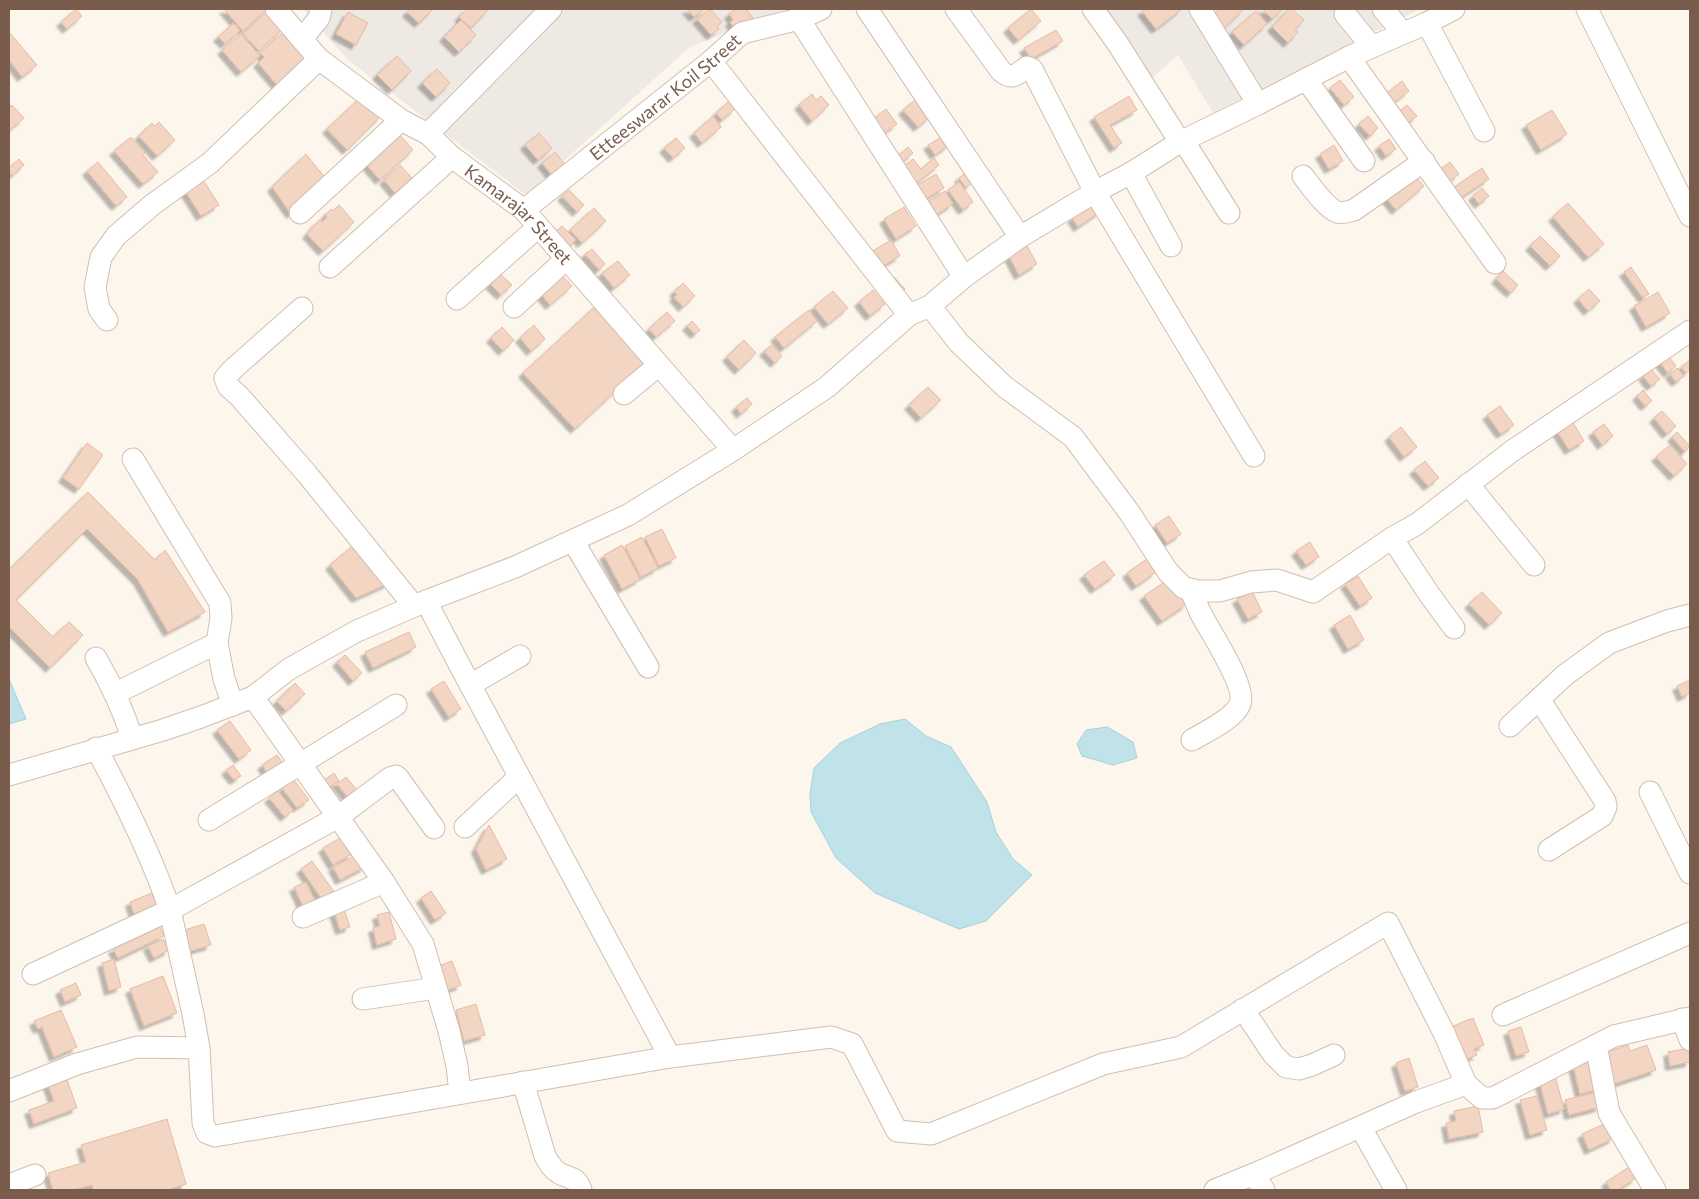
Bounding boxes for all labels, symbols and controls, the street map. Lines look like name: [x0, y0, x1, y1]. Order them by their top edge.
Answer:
street label: Etteeswarar Koil Street: [585, 29, 745, 165]
street label: Kamarajar Street: [461, 159, 577, 269]

